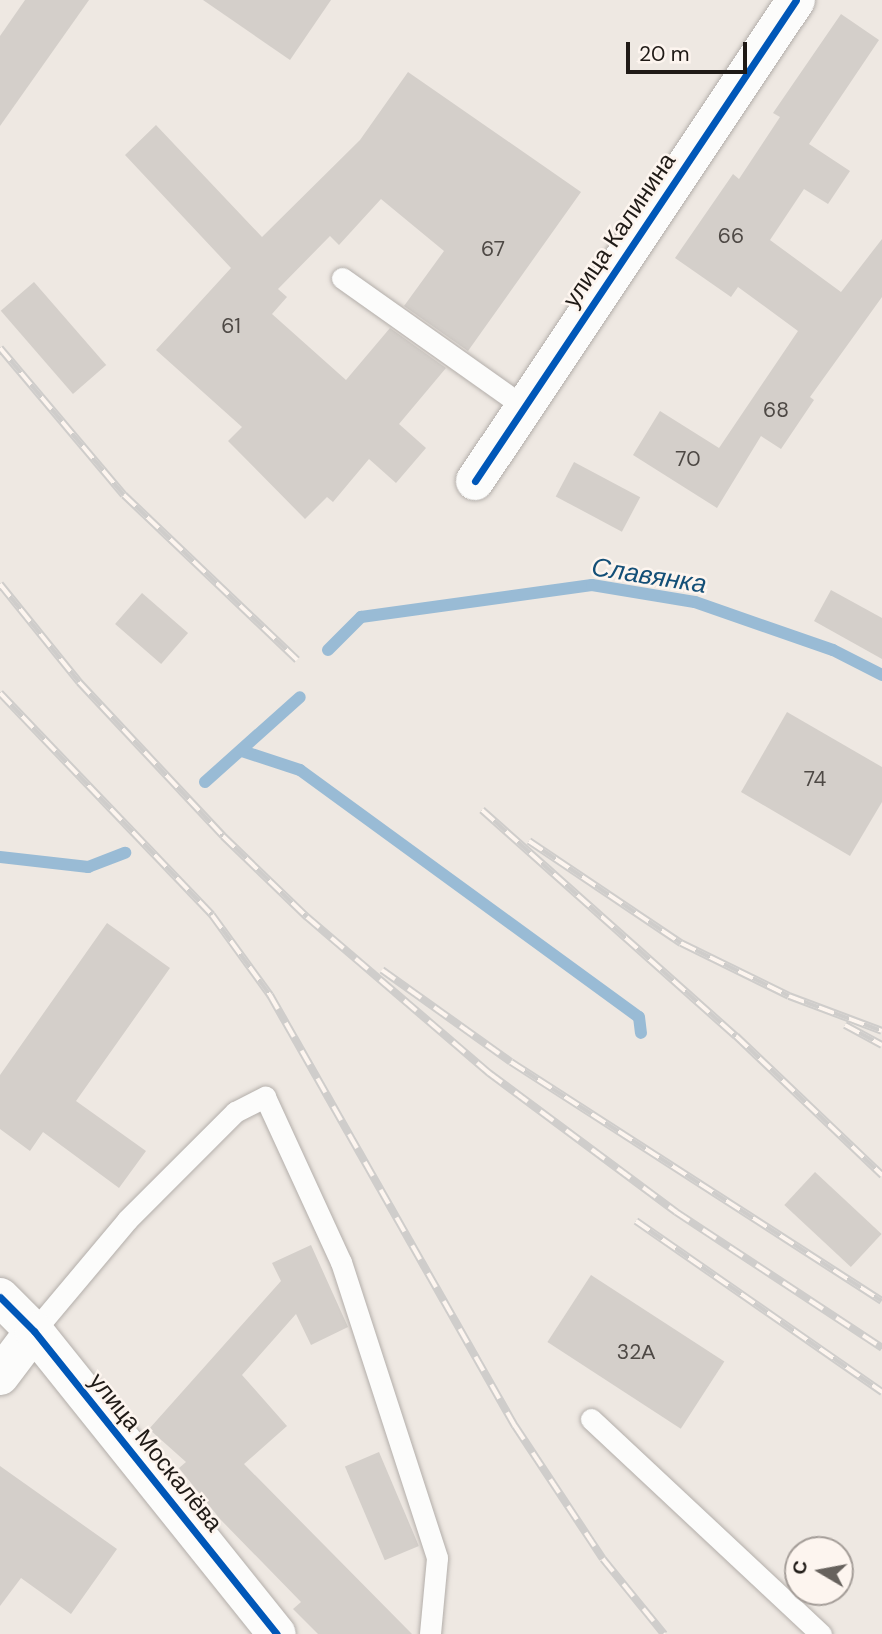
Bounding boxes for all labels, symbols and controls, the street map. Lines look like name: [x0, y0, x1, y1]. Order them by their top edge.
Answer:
scale bar: [630, 28, 751, 72]
text: 20 m: [639, 40, 690, 68]
street label: улица Калинина: [557, 147, 681, 313]
house number: 66: [718, 223, 744, 249]
house number: 67: [481, 236, 505, 262]
house number: 61: [221, 313, 241, 339]
house number: 68: [763, 397, 789, 423]
house number: 70: [675, 446, 701, 472]
water label: Славянка: [589, 552, 709, 600]
house number: 74: [804, 766, 826, 792]
house number: 32А: [617, 1339, 655, 1365]
street label: улица Москалёва: [83, 1367, 229, 1537]
north arrow: [784, 1536, 854, 1606]
text: С: [786, 1559, 813, 1577]

